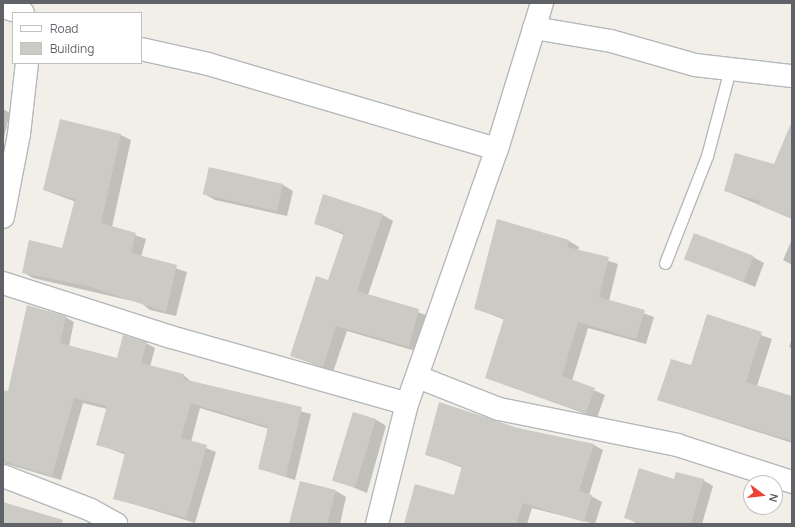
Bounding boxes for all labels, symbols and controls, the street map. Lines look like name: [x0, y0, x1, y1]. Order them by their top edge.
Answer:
legend: [12, 12, 142, 64]
text: Road: [50, 20, 78, 37]
text: Building: [50, 40, 94, 57]
north arrow: [743, 475, 783, 515]
text: N: [766, 492, 782, 504]

